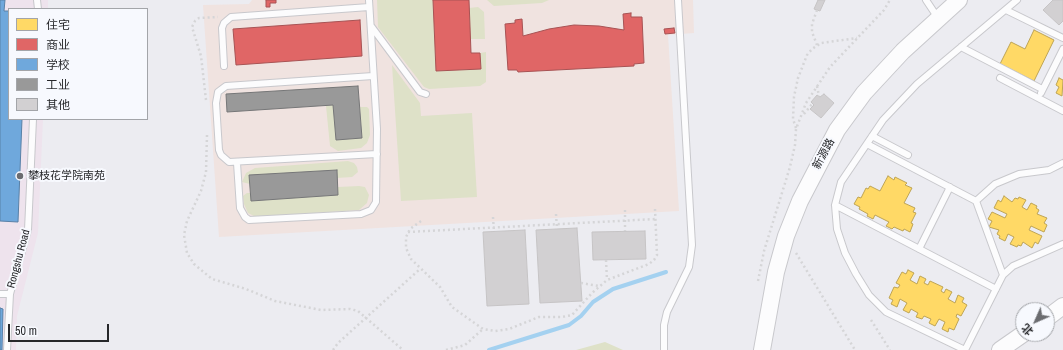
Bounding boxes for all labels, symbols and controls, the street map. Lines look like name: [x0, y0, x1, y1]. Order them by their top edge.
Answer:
legend: [8, 8, 148, 120]
text: 住宅: [46, 17, 70, 33]
text: 商业: [46, 37, 70, 53]
text: 学校: [46, 57, 70, 73]
text: 工业: [46, 77, 70, 93]
text: 其他: [46, 97, 70, 113]
street label: 新源路: [810, 136, 838, 172]
place label: 攀枝花学院南苑: [28, 169, 105, 183]
marker: 攀枝花学院南苑: [15, 171, 25, 181]
street label: Rongshu Road: [5, 228, 33, 290]
north arrow: [1015, 302, 1055, 342]
scale bar: [10, 316, 111, 342]
text: 北: [1018, 321, 1036, 339]
text: 50 m: [15, 323, 37, 339]

